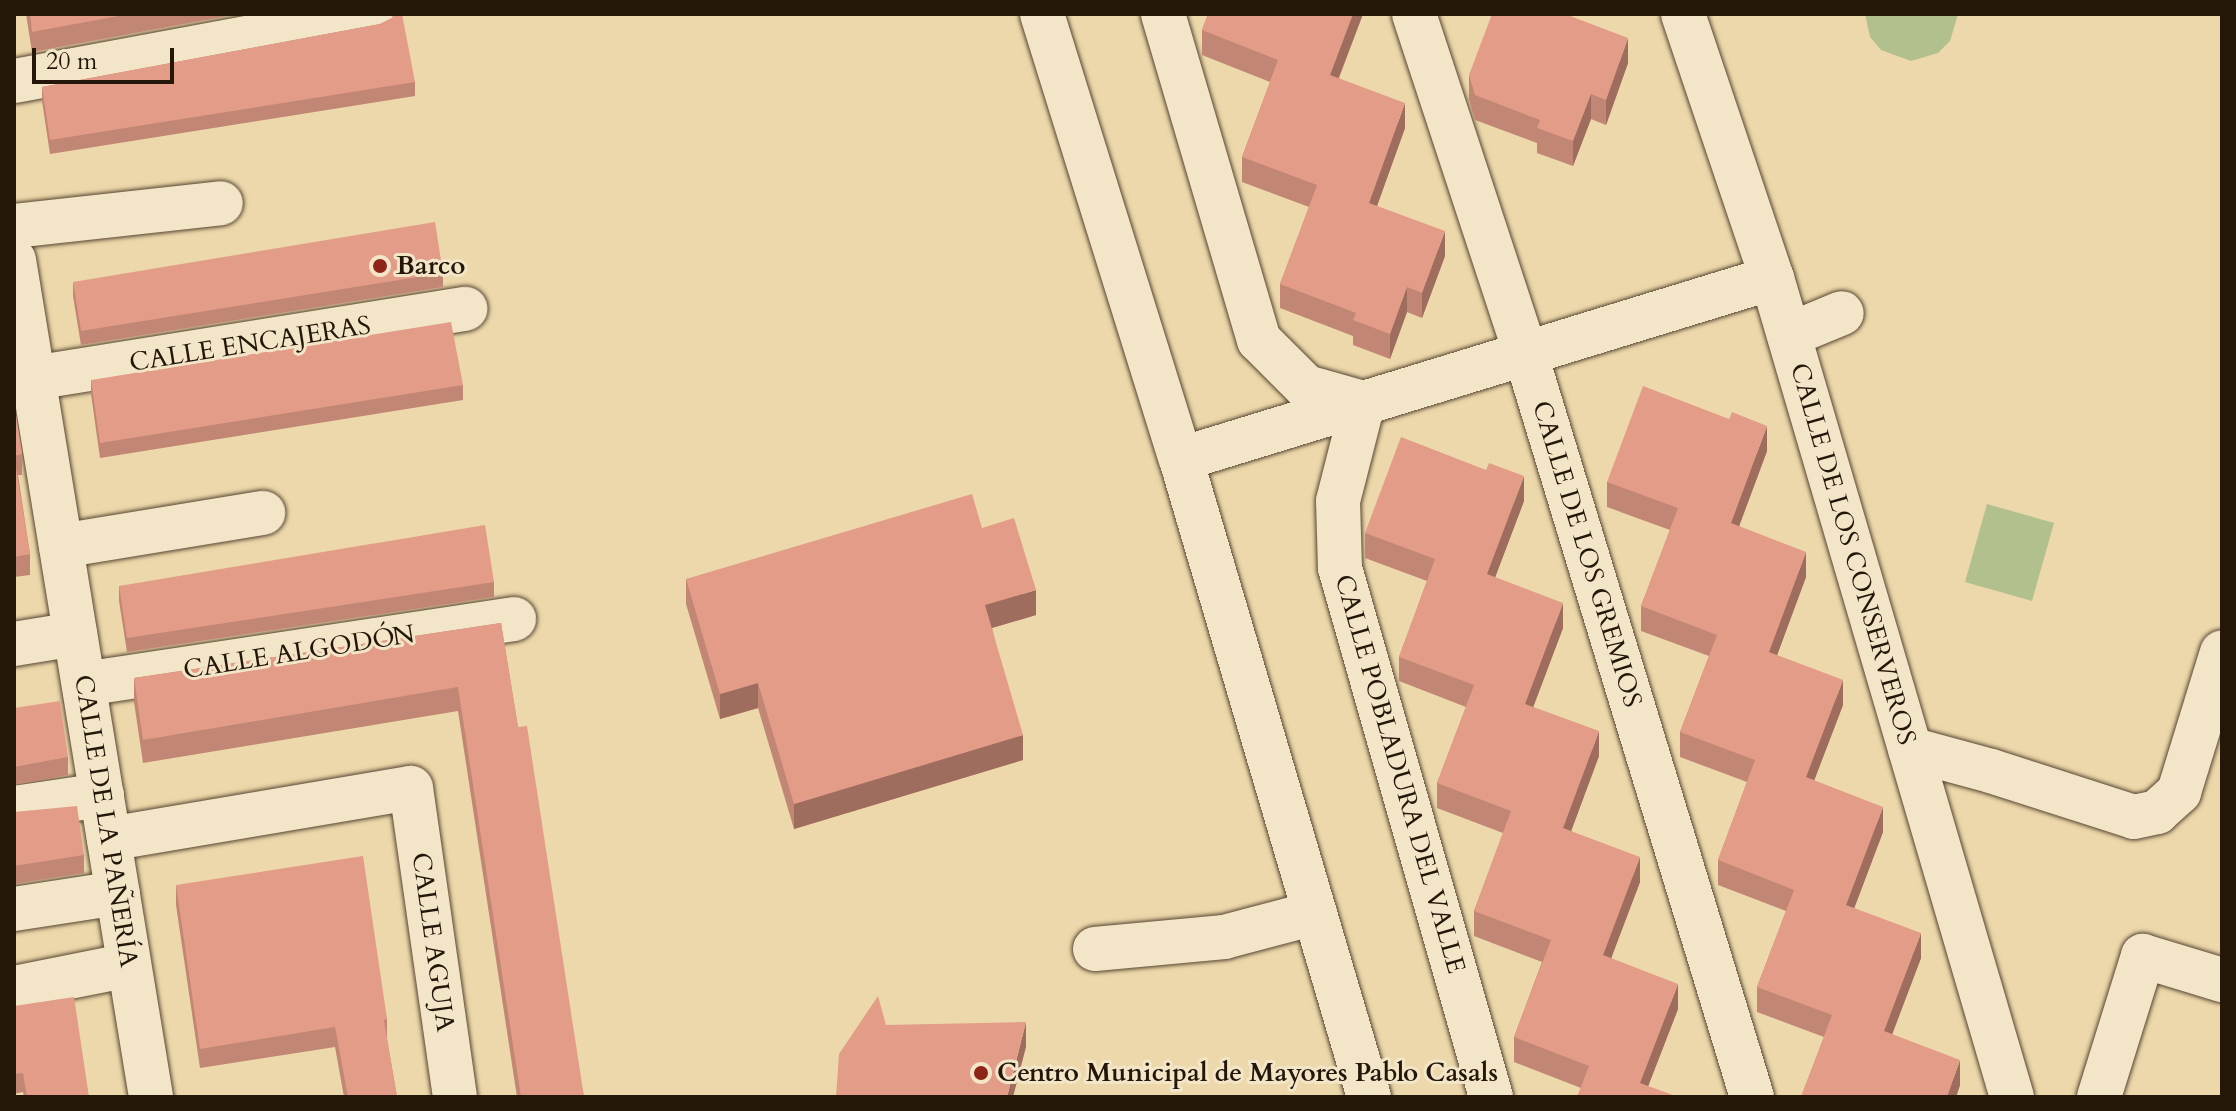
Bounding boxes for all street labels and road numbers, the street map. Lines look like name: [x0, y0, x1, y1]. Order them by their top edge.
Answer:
street label: CALLE ENCAJERAS: [127, 310, 373, 378]
street label: CALLE DE LOS CONSERVEROS: [1783, 360, 1923, 748]
street label: CALLE DE LOS GREMIOS: [1525, 397, 1649, 711]
street label: CALLE POBLADURA DEL VALLE: [1328, 571, 1472, 977]
street label: CALLE ALGODÓN: [181, 618, 417, 686]
street label: CALLE DE LA PAÑERÍA: [67, 673, 145, 969]
street label: CALLE AGUJA: [405, 850, 461, 1034]

